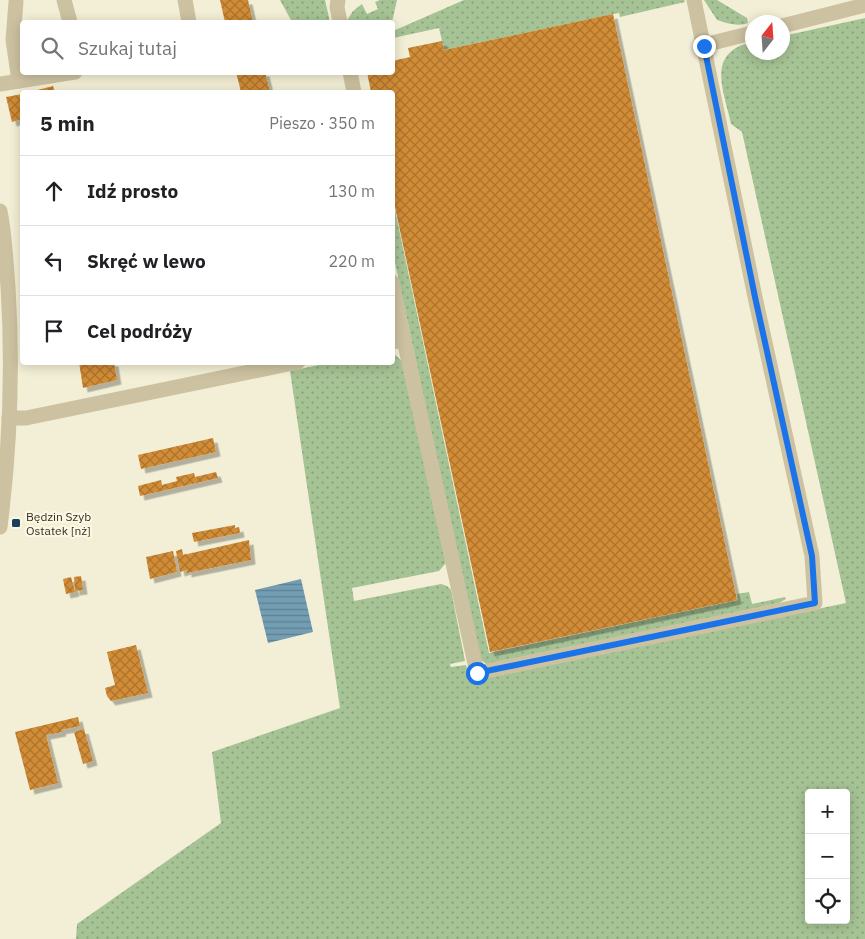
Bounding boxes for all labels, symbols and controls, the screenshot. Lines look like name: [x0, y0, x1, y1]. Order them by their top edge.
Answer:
north arrow: [745, 15, 790, 60]
search box: [20, 20, 395, 75]
icon: search: [38, 34, 66, 62]
route end: [693, 35, 716, 58]
text: Szukaj tutaj: [78, 36, 177, 60]
text: 5 min: [40, 109, 95, 137]
text: Pieszo · 350 m: [269, 113, 375, 133]
icon: ahead: [40, 177, 68, 205]
text: Idź prosto: [87, 179, 178, 203]
text: 130 m: [328, 181, 375, 201]
icon: left: [40, 247, 68, 275]
text: Skręć w lewo: [87, 249, 206, 273]
text: 220 m: [328, 251, 375, 271]
icon: arrive: [40, 317, 68, 345]
text: Cel podróży: [87, 319, 192, 343]
place label: Będzin Szyb Ostatek [nż]: [26, 509, 91, 538]
marker: Będzin Szyb Ostatek [nż]: [10, 517, 22, 529]
route start: [466, 662, 489, 685]
map controls: [805, 789, 850, 924]
button: +: [805, 789, 850, 834]
button: −: [805, 834, 850, 879]
button: locate: [805, 879, 850, 924]

